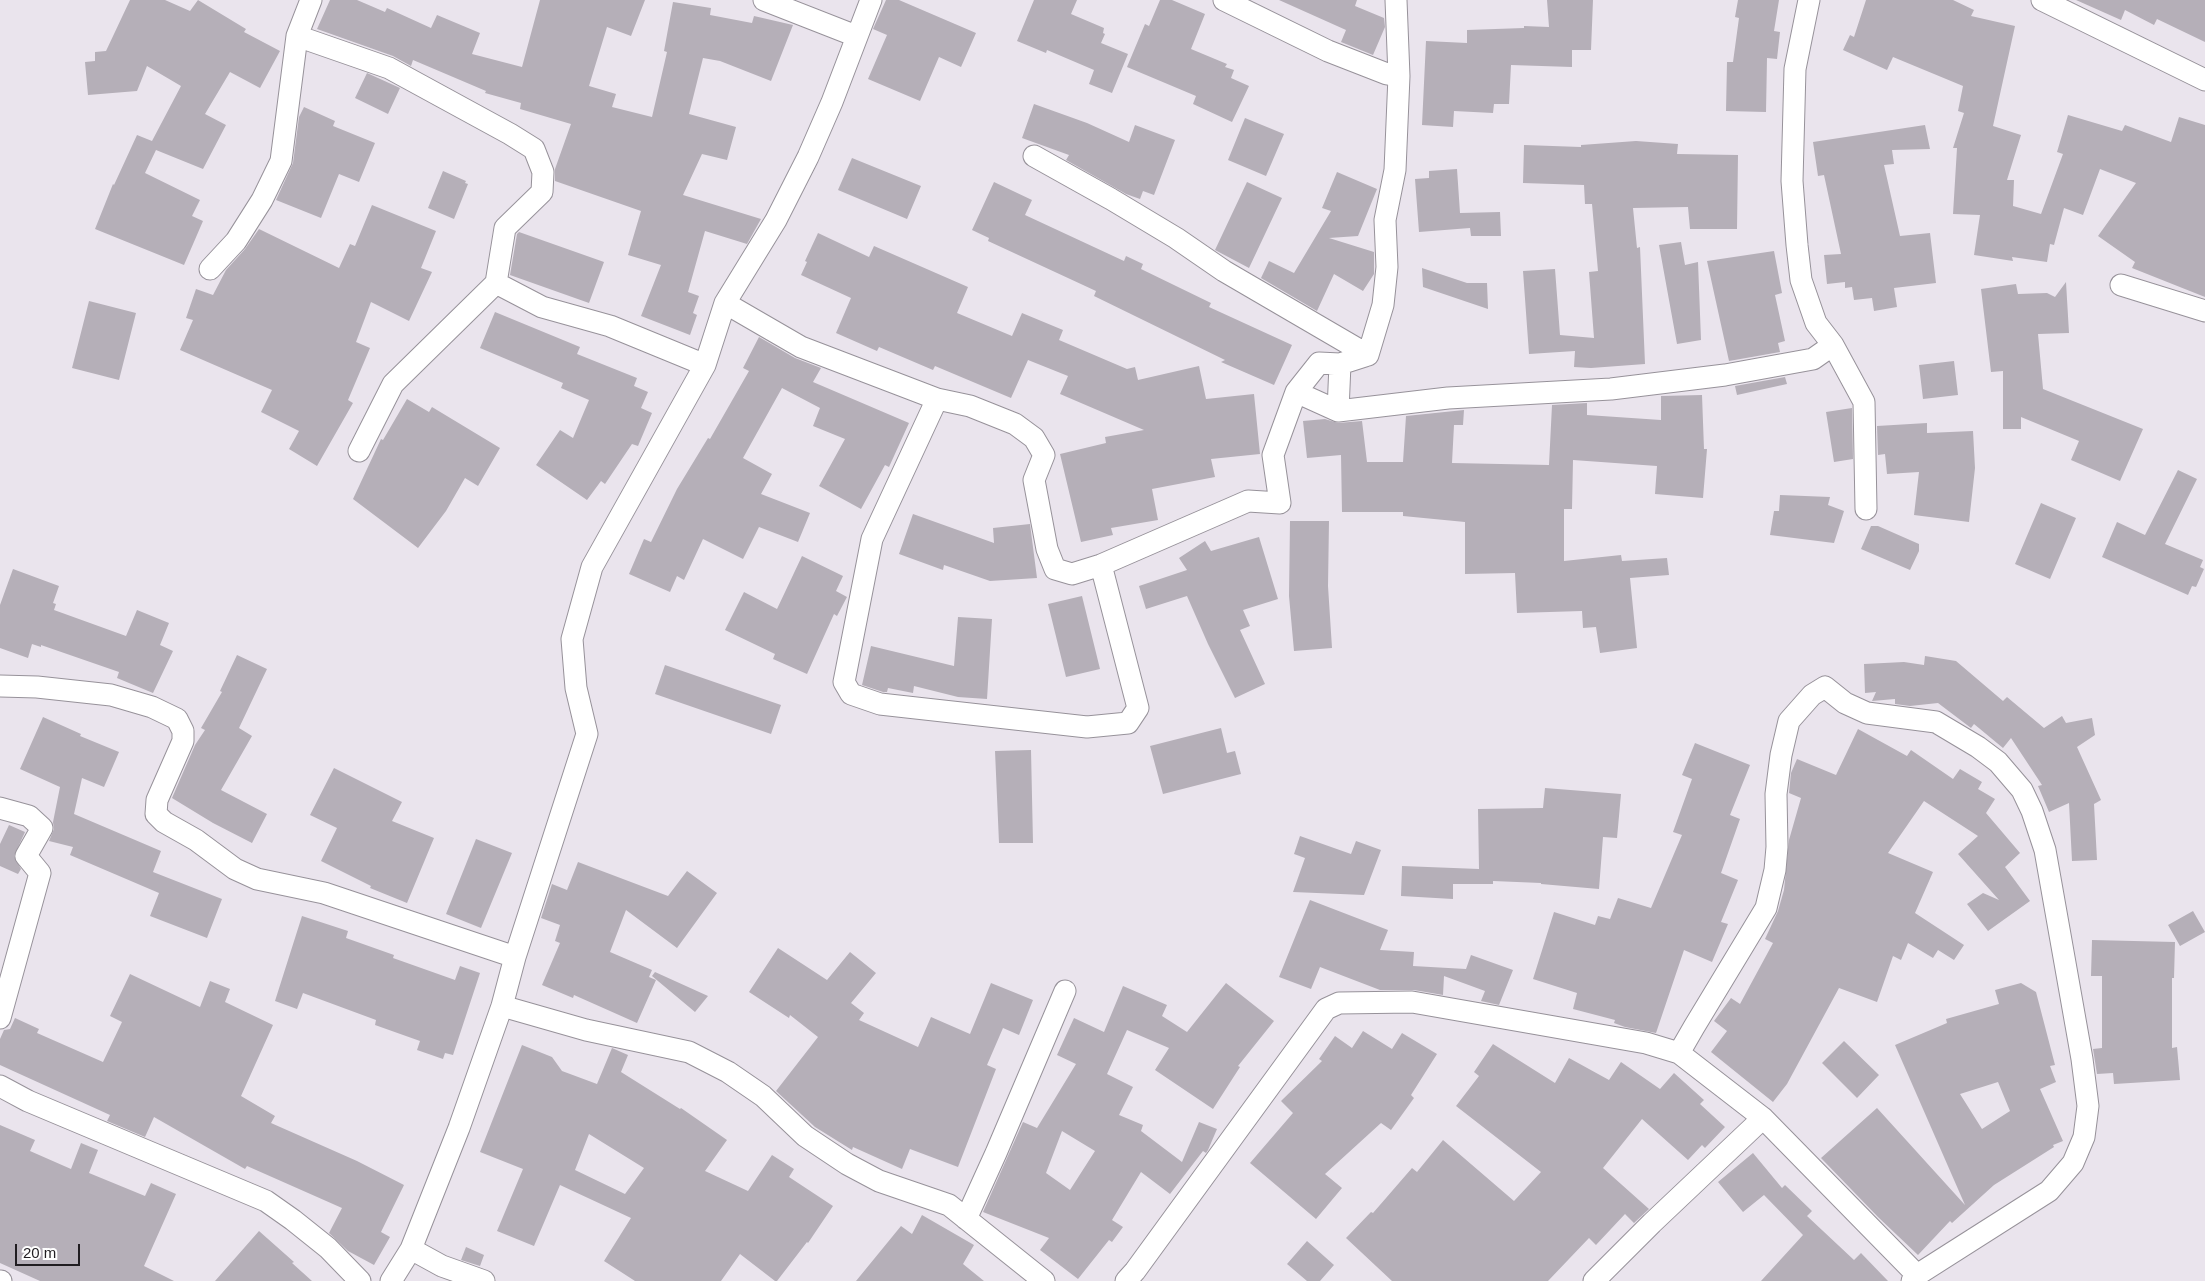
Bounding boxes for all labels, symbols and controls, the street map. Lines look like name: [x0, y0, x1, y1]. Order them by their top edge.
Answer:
scale bar: [18, 1234, 82, 1266]
text: 20 m: [23, 1244, 56, 1261]

